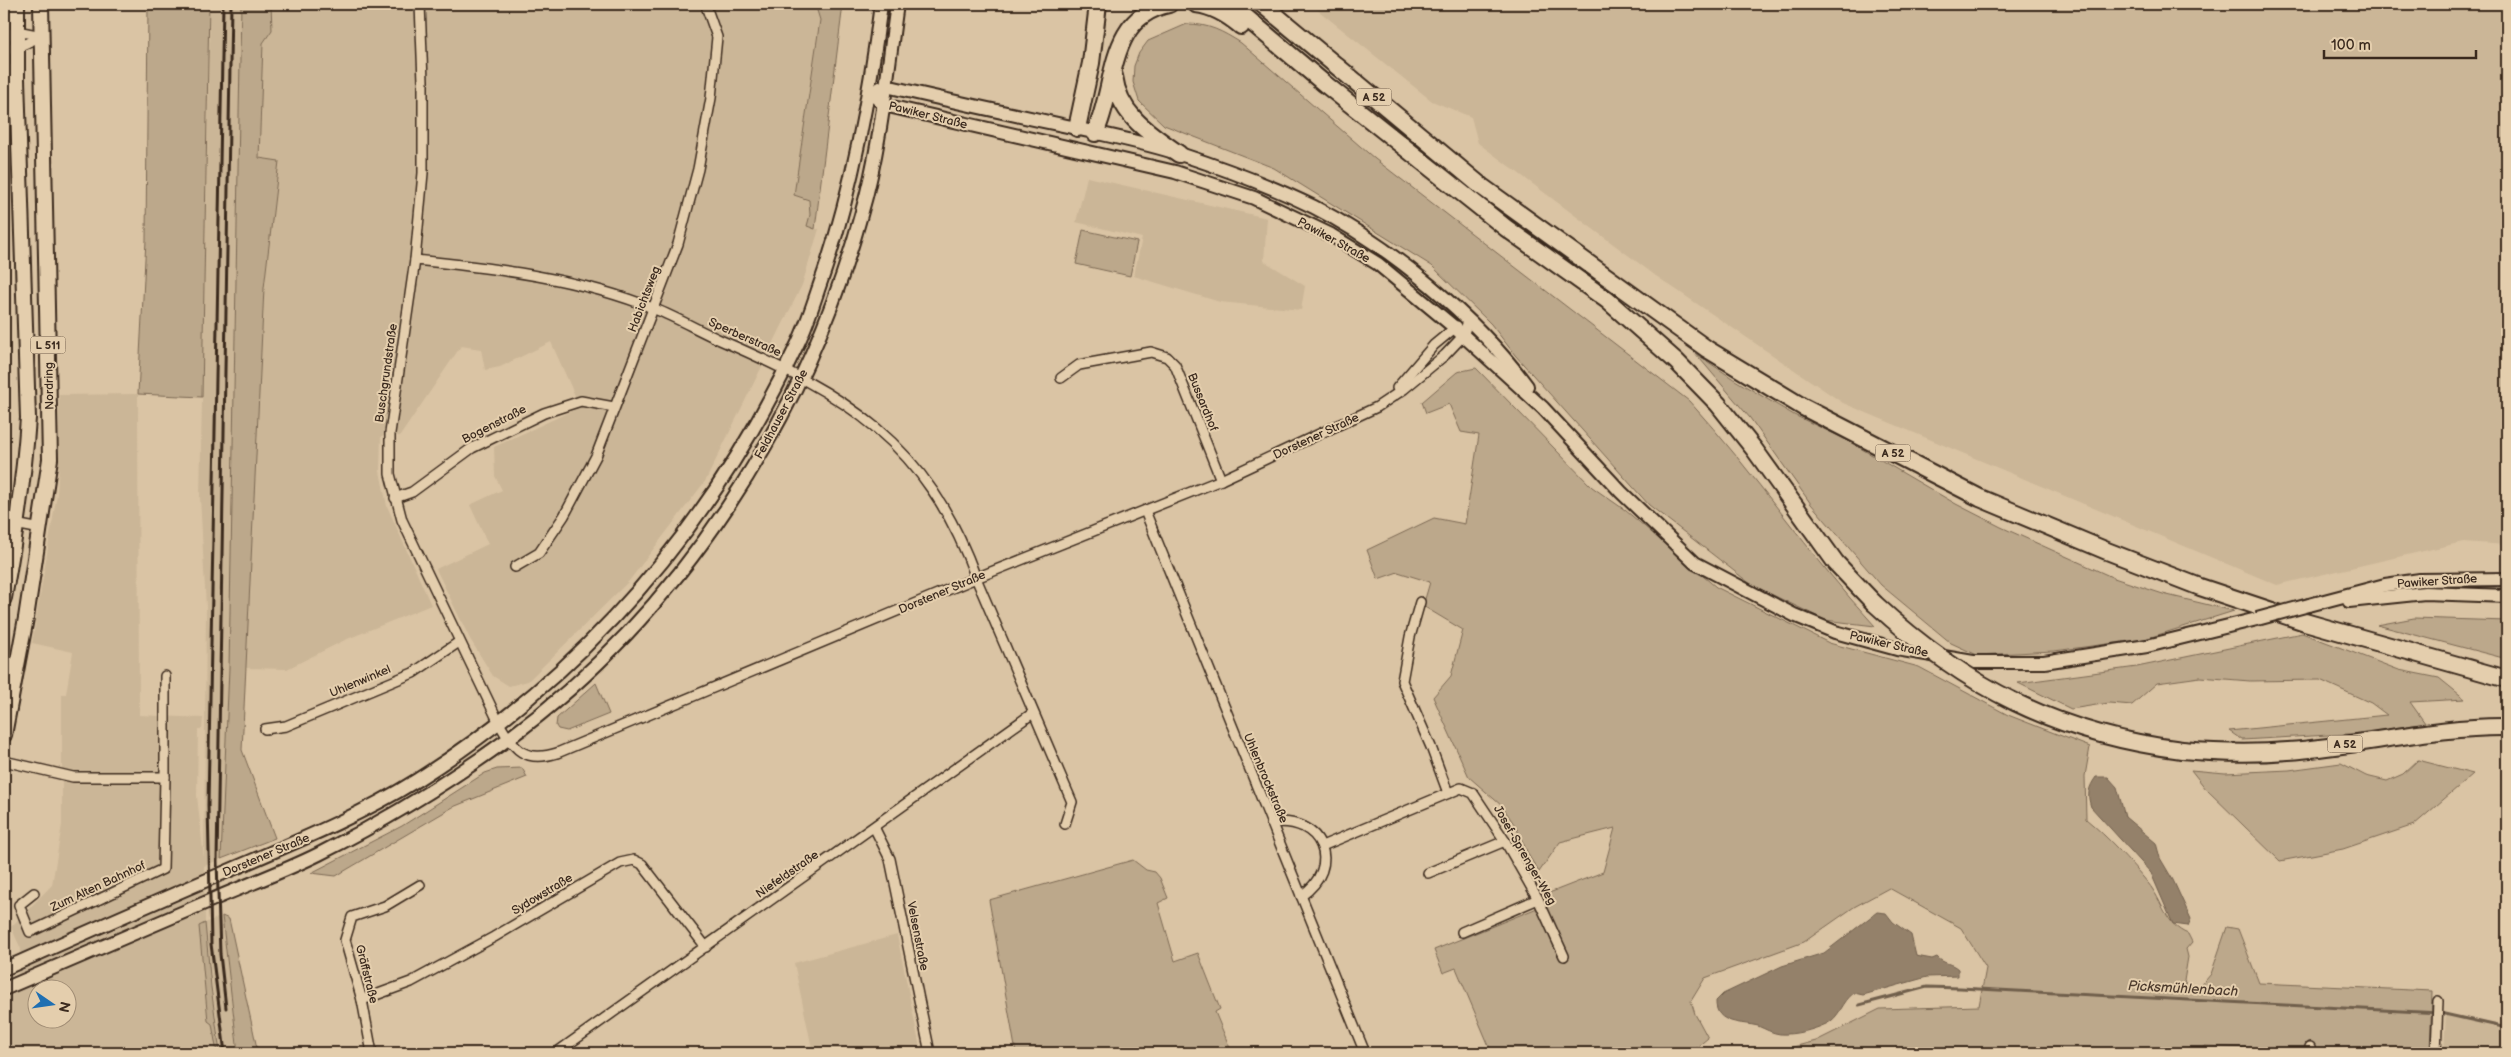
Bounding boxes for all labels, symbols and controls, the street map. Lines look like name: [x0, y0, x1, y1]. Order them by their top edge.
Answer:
scale bar: [2324, 28, 2476, 60]
text: 100 m: [2331, 36, 2371, 55]
road number: A 52: [1356, 88, 1392, 105]
street label: Pawiker Straße: [887, 98, 969, 132]
street label: Pawiker Straße: [1295, 214, 1373, 267]
street label: Habichtsweg: [625, 264, 664, 334]
street label: Sperberstraße: [706, 315, 784, 360]
street label: Buschgrundstraße: [372, 323, 401, 424]
road number: L 511: [30, 336, 66, 354]
street label: Nordring: [42, 362, 57, 410]
street label: Feldhauser Straße: [751, 367, 811, 462]
street label: Bussardhof: [1184, 371, 1221, 434]
street label: Bogenstraße: [460, 402, 529, 447]
street label: Dorstener Straße: [1271, 410, 1362, 463]
road number: A 52: [1876, 444, 1910, 462]
street label: Dorstener Straße: [896, 567, 988, 618]
street label: Pawiker Straße: [2396, 571, 2478, 592]
street label: Pawiker Straße: [1848, 628, 1930, 661]
street label: Uhlenwinkel: [327, 662, 393, 701]
street label: Uhlenbrockstraße: [1240, 731, 1291, 825]
road number: A 52: [2328, 736, 2362, 752]
street label: Josef-Sprenger-Weg: [1490, 803, 1559, 908]
street label: Dorstener Straße: [220, 830, 312, 881]
street label: Niefeldstraße: [753, 847, 822, 902]
street label: Zum Alten Bahnhof: [47, 858, 148, 915]
street label: Sydowstraße: [509, 870, 575, 918]
street label: Velsenstraße: [903, 900, 932, 972]
street label: Gräffstraße: [352, 943, 381, 1005]
water label: Picksmühlenbach: [2127, 977, 2239, 1000]
north arrow: [28, 980, 78, 1030]
text: N: [55, 1000, 74, 1014]

